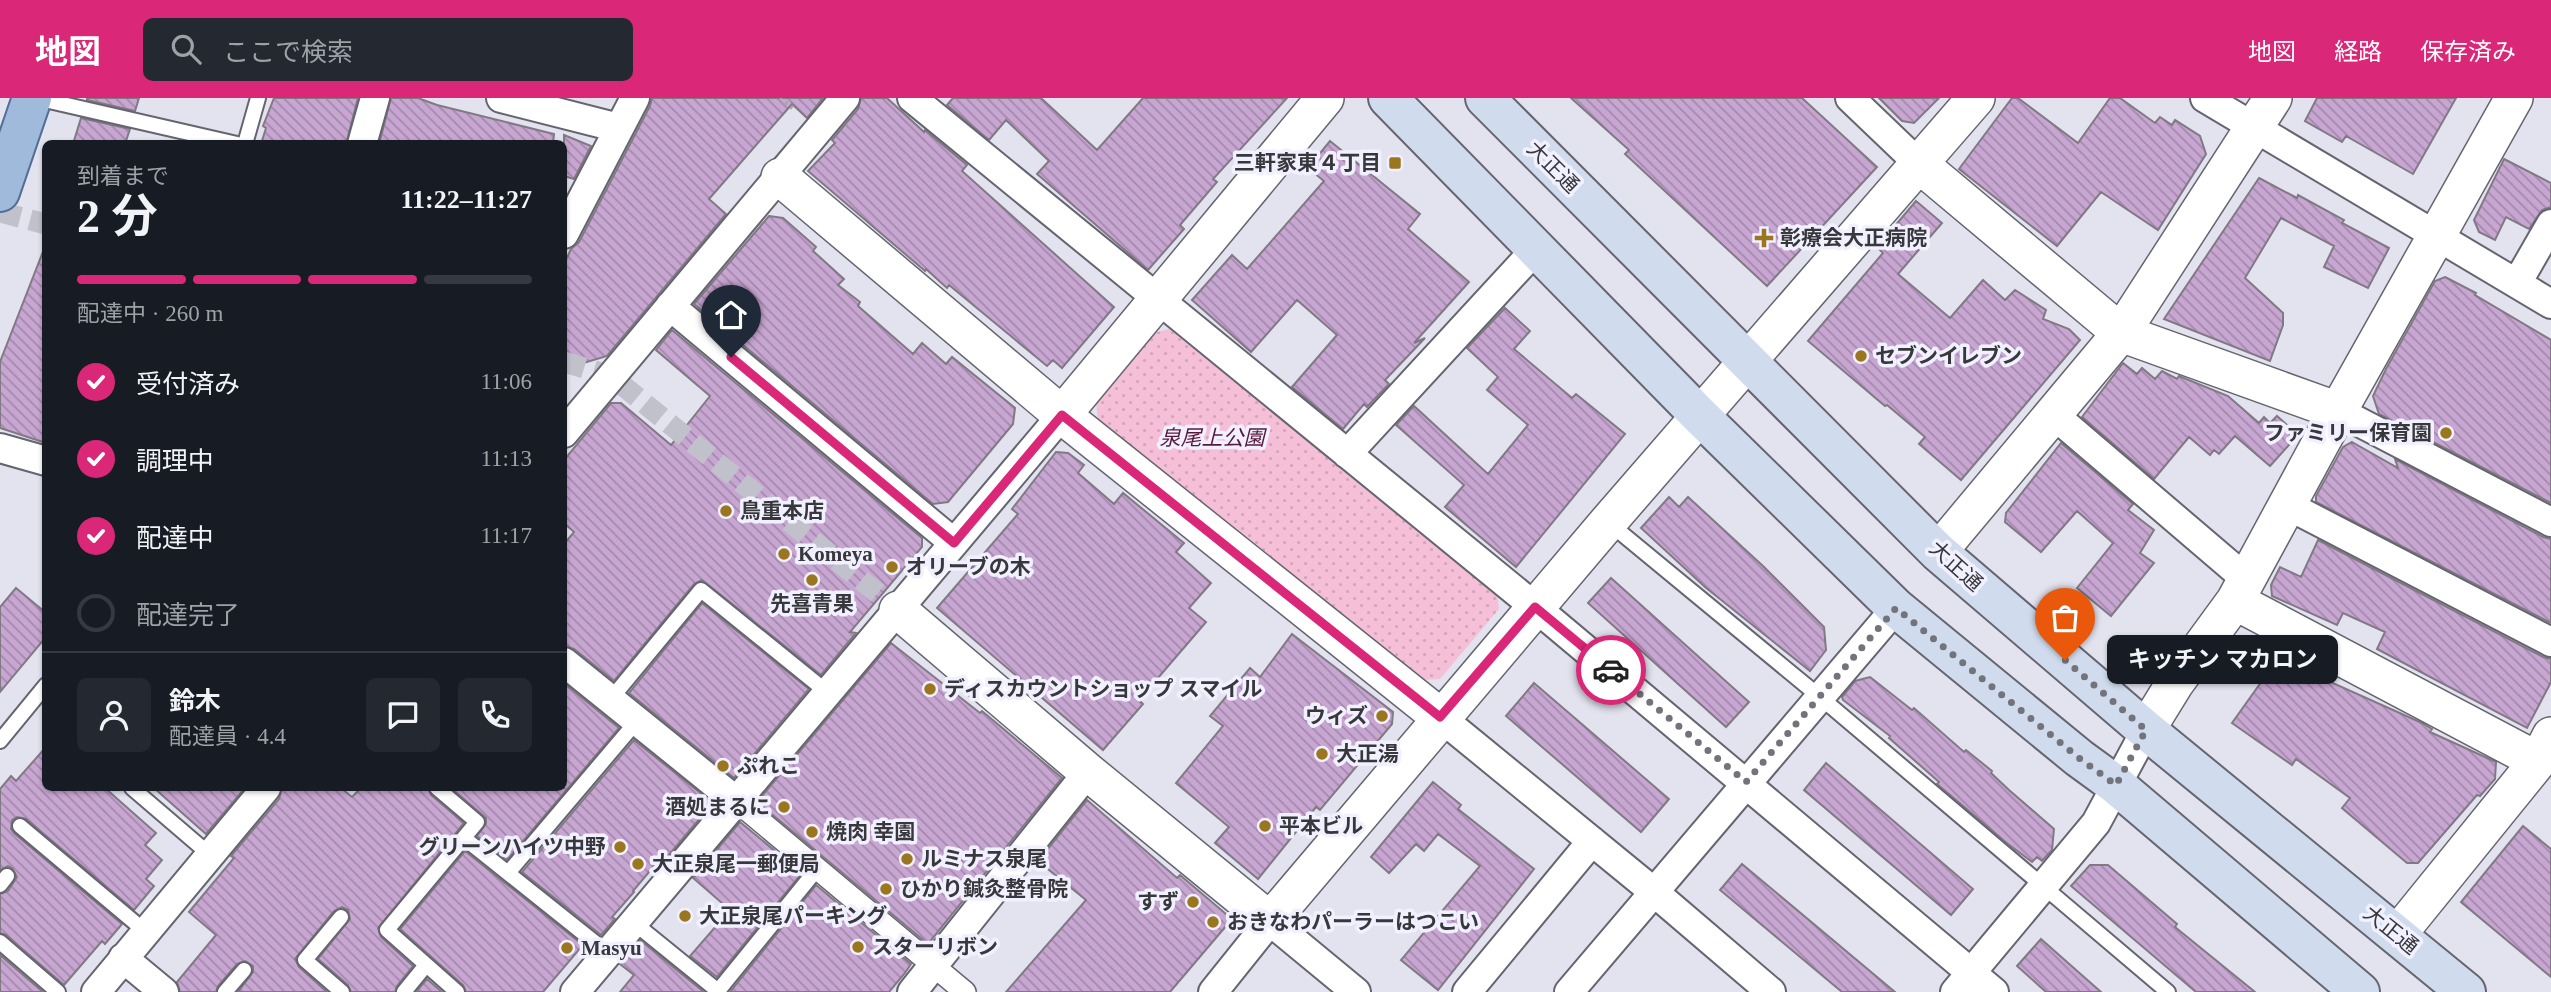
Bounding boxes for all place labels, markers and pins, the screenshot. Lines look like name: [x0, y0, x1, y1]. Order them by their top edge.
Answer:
place label: 三軒家東４丁目: [1234, 151, 1381, 175]
marker: 三軒家東４丁目: [1387, 155, 1403, 171]
place label: 彰療会大正病院: [1780, 226, 1927, 250]
marker: 彰療会大正病院: [1754, 228, 1774, 248]
pin: [701, 285, 761, 357]
place label: セブンイレブン: [1875, 344, 2022, 368]
marker: セブンイレブン: [1853, 348, 1869, 364]
place label: ファミリー保育園: [2264, 421, 2432, 445]
marker: ファミリー保育園: [2438, 425, 2454, 441]
place label: 鳥重本店: [740, 499, 824, 523]
marker: 鳥重本店: [718, 503, 734, 519]
place label: Komeya: [798, 542, 873, 566]
marker: Komeya: [776, 546, 792, 562]
place label: オリーブの木: [906, 555, 1031, 579]
marker: オリーブの木: [884, 559, 900, 575]
marker: 先喜青果: [804, 572, 820, 588]
pin: [2035, 588, 2095, 660]
place label: 先喜青果: [770, 592, 854, 616]
callout: キッチン マカロン: [2107, 636, 2338, 684]
place label: ディスカウントショップ スマイル: [944, 677, 1262, 701]
marker: ディスカウントショップ スマイル: [922, 681, 938, 697]
place label: ウィズ: [1305, 704, 1368, 728]
marker: ウィズ: [1374, 708, 1390, 724]
place label: 大正湯: [1336, 742, 1399, 766]
marker: 大正湯: [1314, 746, 1330, 762]
place label: ぷれこ: [737, 754, 800, 778]
marker: ぷれこ: [715, 758, 731, 774]
place label: 酒処まるに: [665, 795, 770, 819]
marker: 酒処まるに: [776, 799, 792, 815]
place label: 平本ビル: [1279, 814, 1363, 838]
marker: 平本ビル: [1257, 818, 1273, 834]
place label: 焼肉 幸園: [826, 820, 915, 844]
marker: 焼肉 幸園: [804, 824, 820, 840]
place label: グリーンハイツ中野: [418, 835, 606, 859]
marker: グリーンハイツ中野: [612, 839, 628, 855]
place label: ルミナス泉尾: [921, 847, 1047, 871]
marker: ルミナス泉尾: [899, 851, 915, 867]
place label: 大正泉尾一郵便局: [652, 852, 820, 876]
marker: 大正泉尾一郵便局: [630, 856, 646, 872]
place label: ひかり鍼灸整骨院: [900, 877, 1068, 901]
marker: ひかり鍼灸整骨院: [878, 881, 894, 897]
place label: すず: [1137, 890, 1179, 914]
marker: すず: [1185, 894, 1201, 910]
place label: 大正泉尾パーキング: [699, 904, 887, 928]
marker: 大正泉尾パーキング: [677, 908, 693, 924]
place label: おきなわパーラーはつこい: [1227, 910, 1479, 934]
marker: おきなわパーラーはつこい: [1205, 914, 1221, 930]
place label: スターリボン: [872, 935, 998, 959]
place label: Masyu: [581, 936, 642, 960]
marker: スターリボン: [850, 939, 866, 955]
marker: Masyu: [559, 940, 575, 956]

